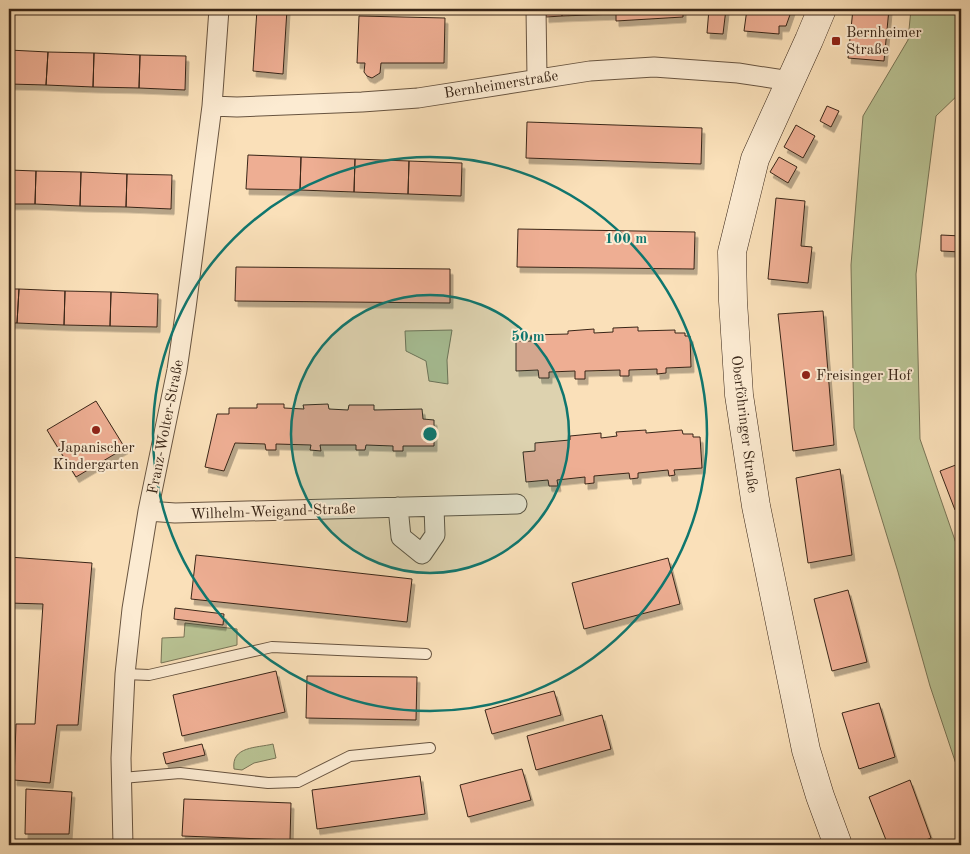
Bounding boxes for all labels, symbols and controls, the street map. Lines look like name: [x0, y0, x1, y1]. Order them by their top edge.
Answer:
place label: Bernheimer Straße: [846, 26, 922, 58]
marker: Bernheimer Straße: [830, 35, 842, 47]
street label: Bernheimerstraße: [443, 69, 560, 102]
text: 100 m: [605, 232, 647, 247]
text: 50 m: [511, 330, 545, 345]
street label: Oberföhringer Straße: [728, 355, 759, 494]
street label: Franz-Wolter-Straße: [146, 359, 187, 496]
marker: Freisinger Hof: [800, 369, 812, 381]
place label: Freisinger Hof: [816, 369, 913, 384]
marker: Japanischer Kindergarten: [90, 424, 102, 436]
centre of rings: [421, 425, 439, 443]
place label: Japanischer Kindergarten: [53, 441, 139, 473]
street label: Wilhelm-Weigand-Straße: [190, 502, 356, 523]

